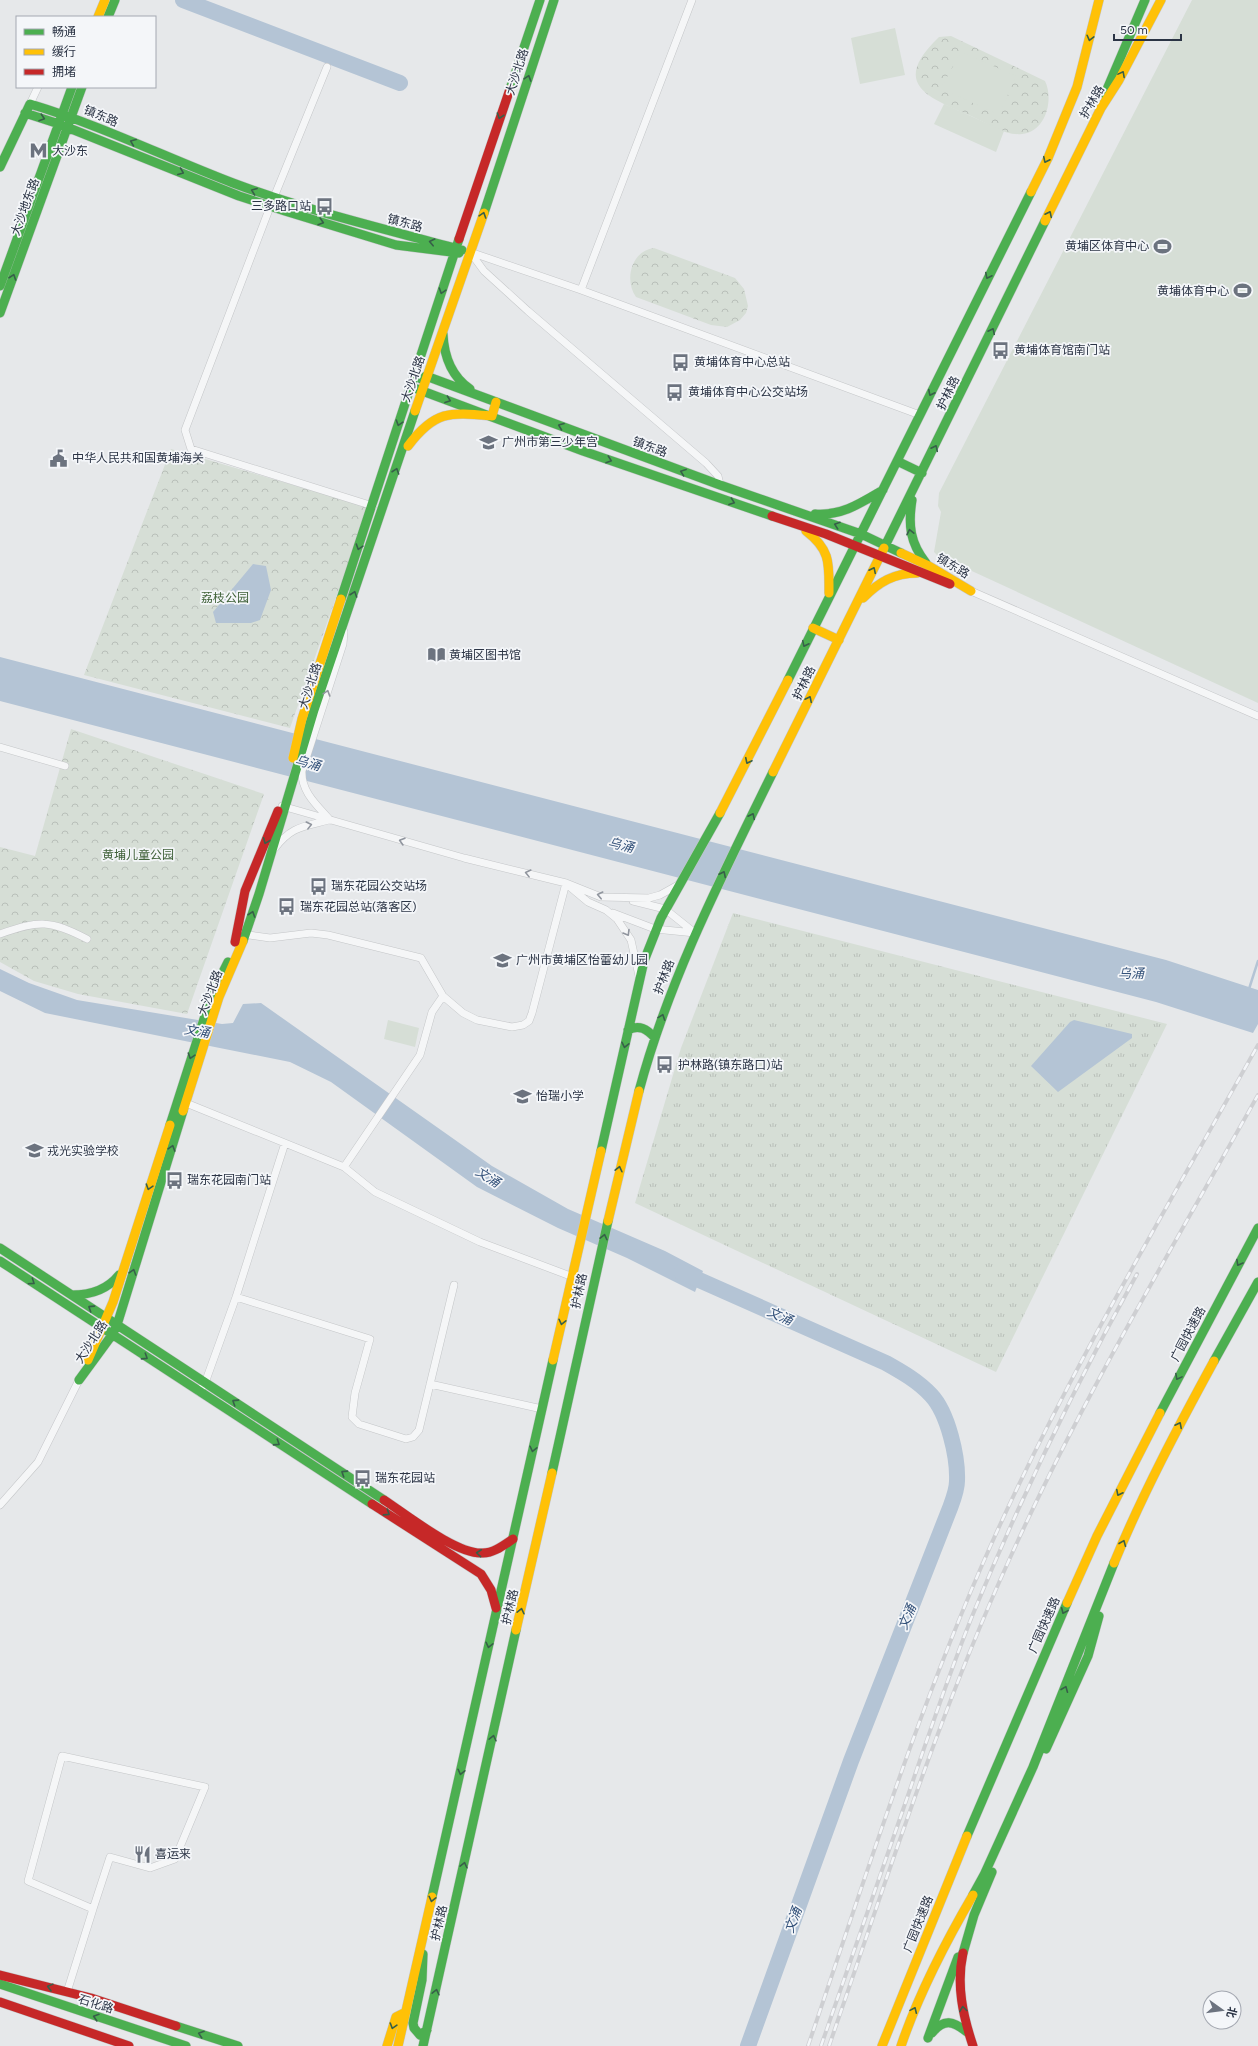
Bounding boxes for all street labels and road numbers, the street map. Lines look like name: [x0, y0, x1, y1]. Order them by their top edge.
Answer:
street label: 大沙北路: [503, 47, 531, 97]
street label: 护林路: [1077, 83, 1107, 121]
street label: 镇东路: [82, 103, 120, 129]
street label: 大沙地东路: [8, 176, 42, 238]
street label: 镇东路: [386, 212, 424, 234]
street label: 大沙北路: [399, 354, 427, 404]
street label: 护林路: [934, 374, 962, 412]
street label: 镇东路: [631, 434, 669, 460]
street label: 镇东路: [934, 551, 972, 581]
street label: 大沙北路: [296, 661, 324, 711]
street label: 护林路: [790, 664, 818, 702]
street label: 护林路: [651, 958, 677, 996]
street label: 大沙北路: [195, 968, 225, 1018]
street label: 护林路: [568, 1272, 590, 1310]
street label: 广园快速路: [1168, 1304, 1208, 1364]
street label: 大沙北路: [72, 1318, 110, 1366]
street label: 护林路: [499, 1588, 521, 1626]
street label: 广园快速路: [1025, 1595, 1063, 1655]
street label: 广园快速路: [900, 1894, 936, 1954]
street label: 护林路: [428, 1904, 450, 1942]
street label: 石化路: [77, 1992, 115, 2016]

